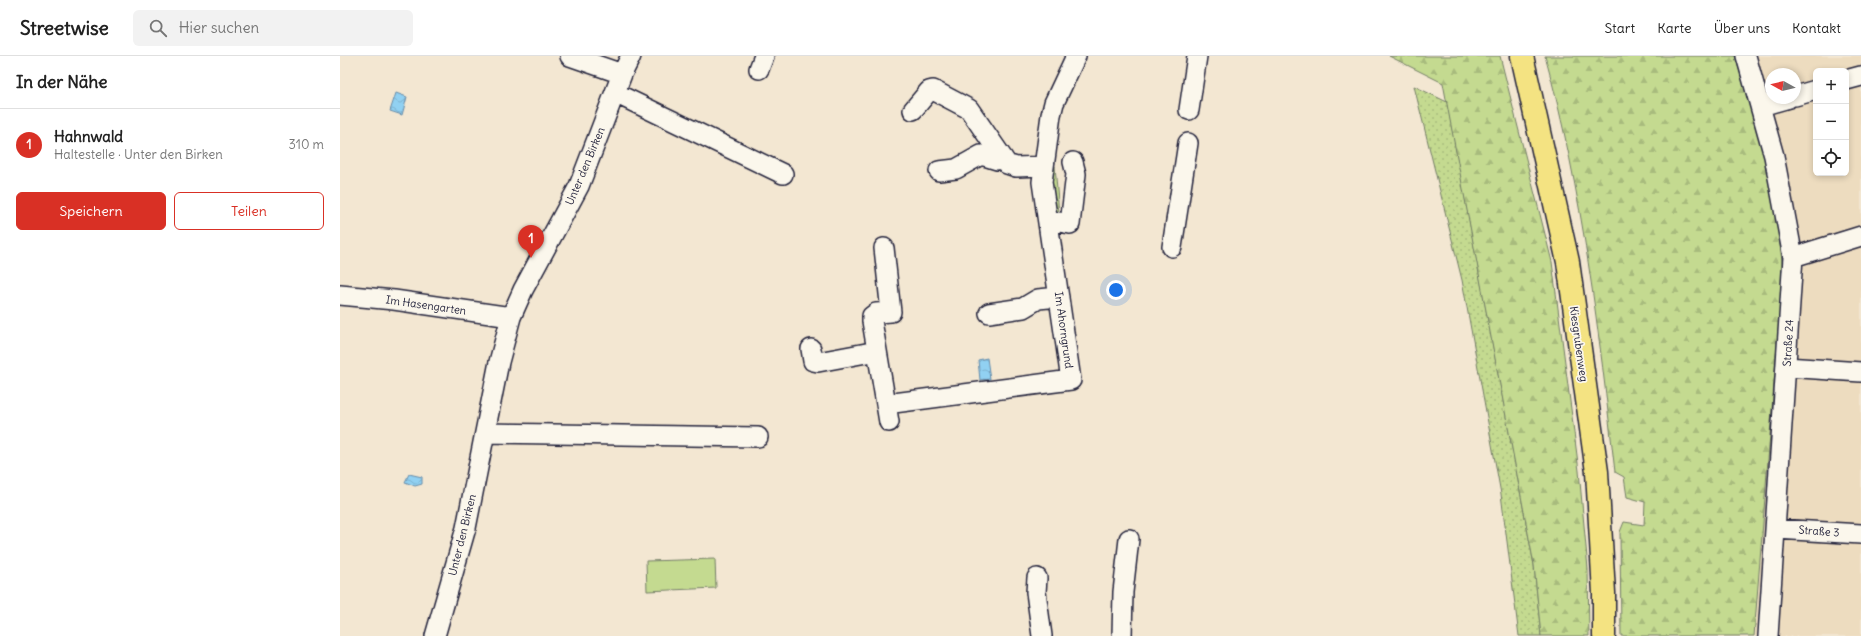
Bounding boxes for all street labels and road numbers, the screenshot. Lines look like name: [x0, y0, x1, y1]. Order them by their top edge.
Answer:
street label: Unter den Birken: [562, 125, 608, 207]
street label: Im Ahorngrund: [1052, 291, 1076, 370]
street label: Im Hasengarten: [385, 292, 467, 318]
street label: Kiesgrubenweg: [1567, 305, 1591, 383]
street label: Straße 24: [1780, 319, 1796, 367]
street label: Unter den Birken: [445, 493, 479, 577]
street label: Straße 3: [1798, 523, 1840, 539]

